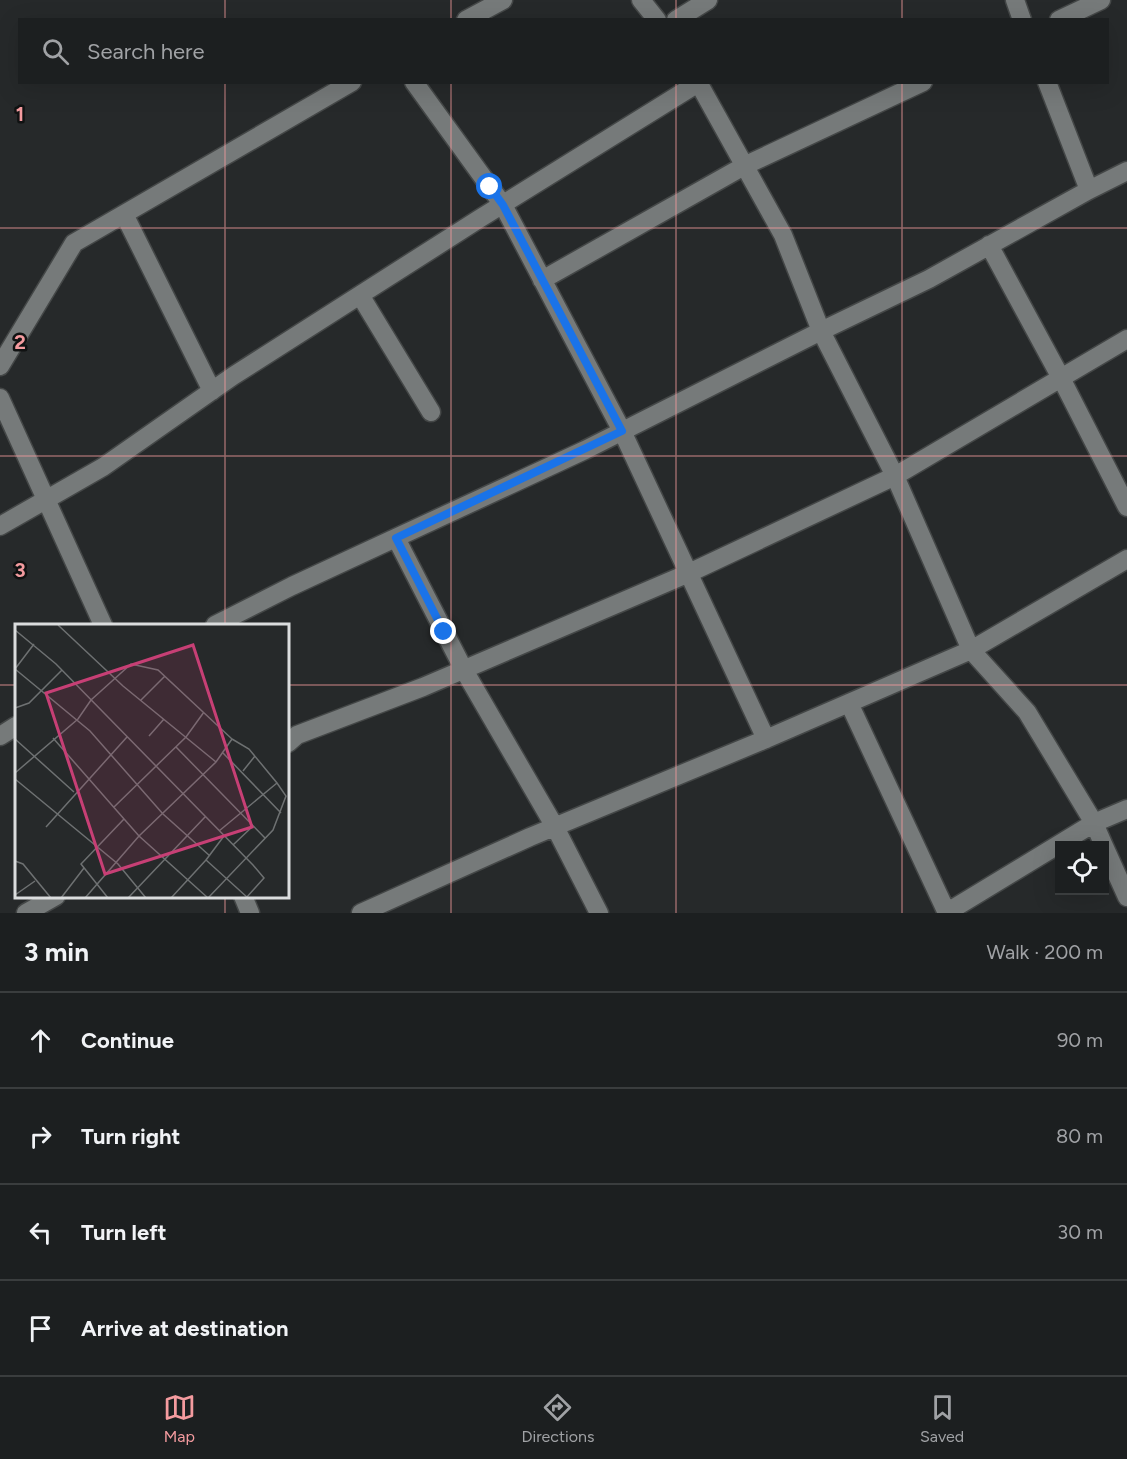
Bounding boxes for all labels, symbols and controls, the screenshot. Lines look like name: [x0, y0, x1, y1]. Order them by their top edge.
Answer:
search box: [18, 18, 1109, 84]
icon: search: [39, 35, 72, 68]
text: Search here: [87, 38, 205, 65]
text: 1: [16, 102, 24, 126]
route start: [476, 173, 502, 199]
text: 2: [14, 330, 26, 354]
text: 3: [14, 558, 26, 582]
route end: [430, 618, 456, 644]
inset map: [15, 624, 290, 898]
map controls: [1055, 841, 1109, 895]
button: locate: [1055, 841, 1109, 895]
text: 3 min: [24, 936, 89, 968]
text: Walk · 200 m: [987, 940, 1103, 964]
icon: ahead: [24, 1024, 57, 1057]
text: Continue: [81, 1027, 174, 1054]
text: 90 m: [1057, 1028, 1103, 1052]
icon: right: [24, 1120, 57, 1153]
text: Turn right: [81, 1123, 180, 1150]
text: 80 m: [1056, 1124, 1103, 1148]
icon: left: [24, 1216, 57, 1249]
text: Turn left: [81, 1219, 167, 1246]
text: 30 m: [1057, 1220, 1103, 1244]
icon: arrive: [24, 1312, 57, 1345]
text: Arrive at destination: [81, 1315, 289, 1342]
tab: Map: [163, 1391, 196, 1446]
tab: Directions: [521, 1391, 594, 1446]
tab: Saved: [920, 1391, 964, 1446]

